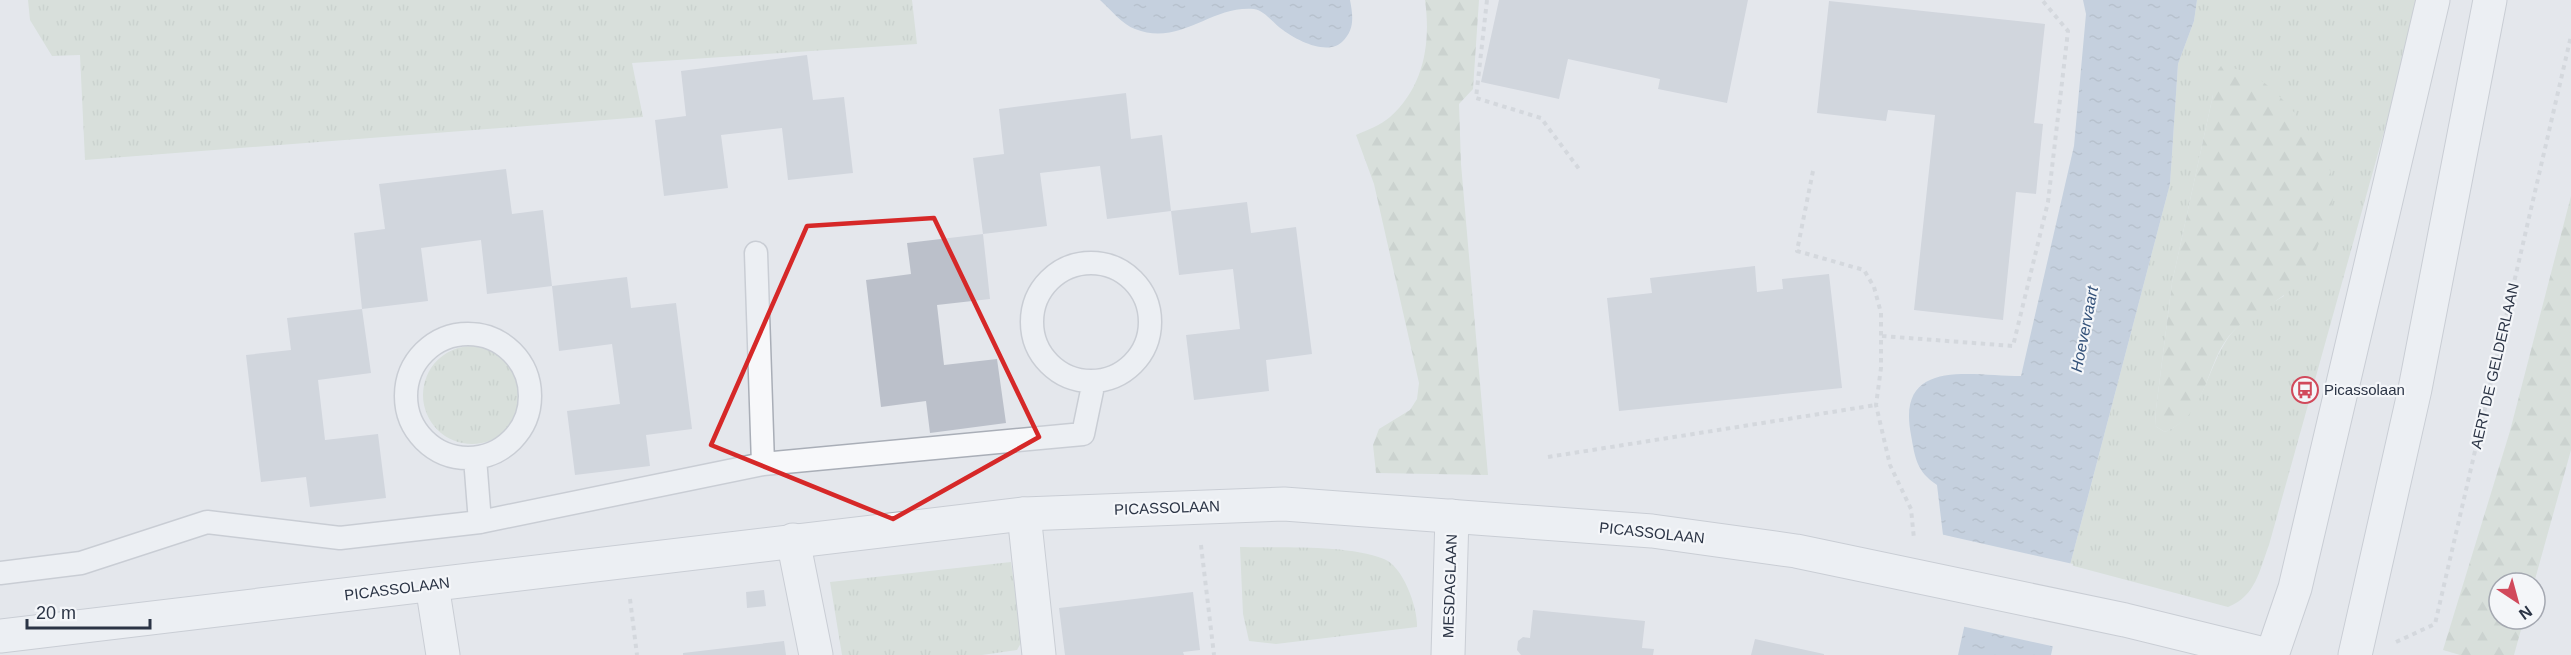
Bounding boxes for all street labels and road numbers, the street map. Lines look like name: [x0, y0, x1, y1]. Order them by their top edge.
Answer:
street label: AERT DE GELDERLAAN: [2467, 281, 2522, 450]
street label: PICASSOLAAN: [1114, 497, 1220, 518]
street label: PICASSOLAAN: [1599, 519, 1706, 546]
street label: MESDAGLAAN: [1439, 534, 1460, 638]
street label: PICASSOLAAN: [343, 574, 451, 603]

